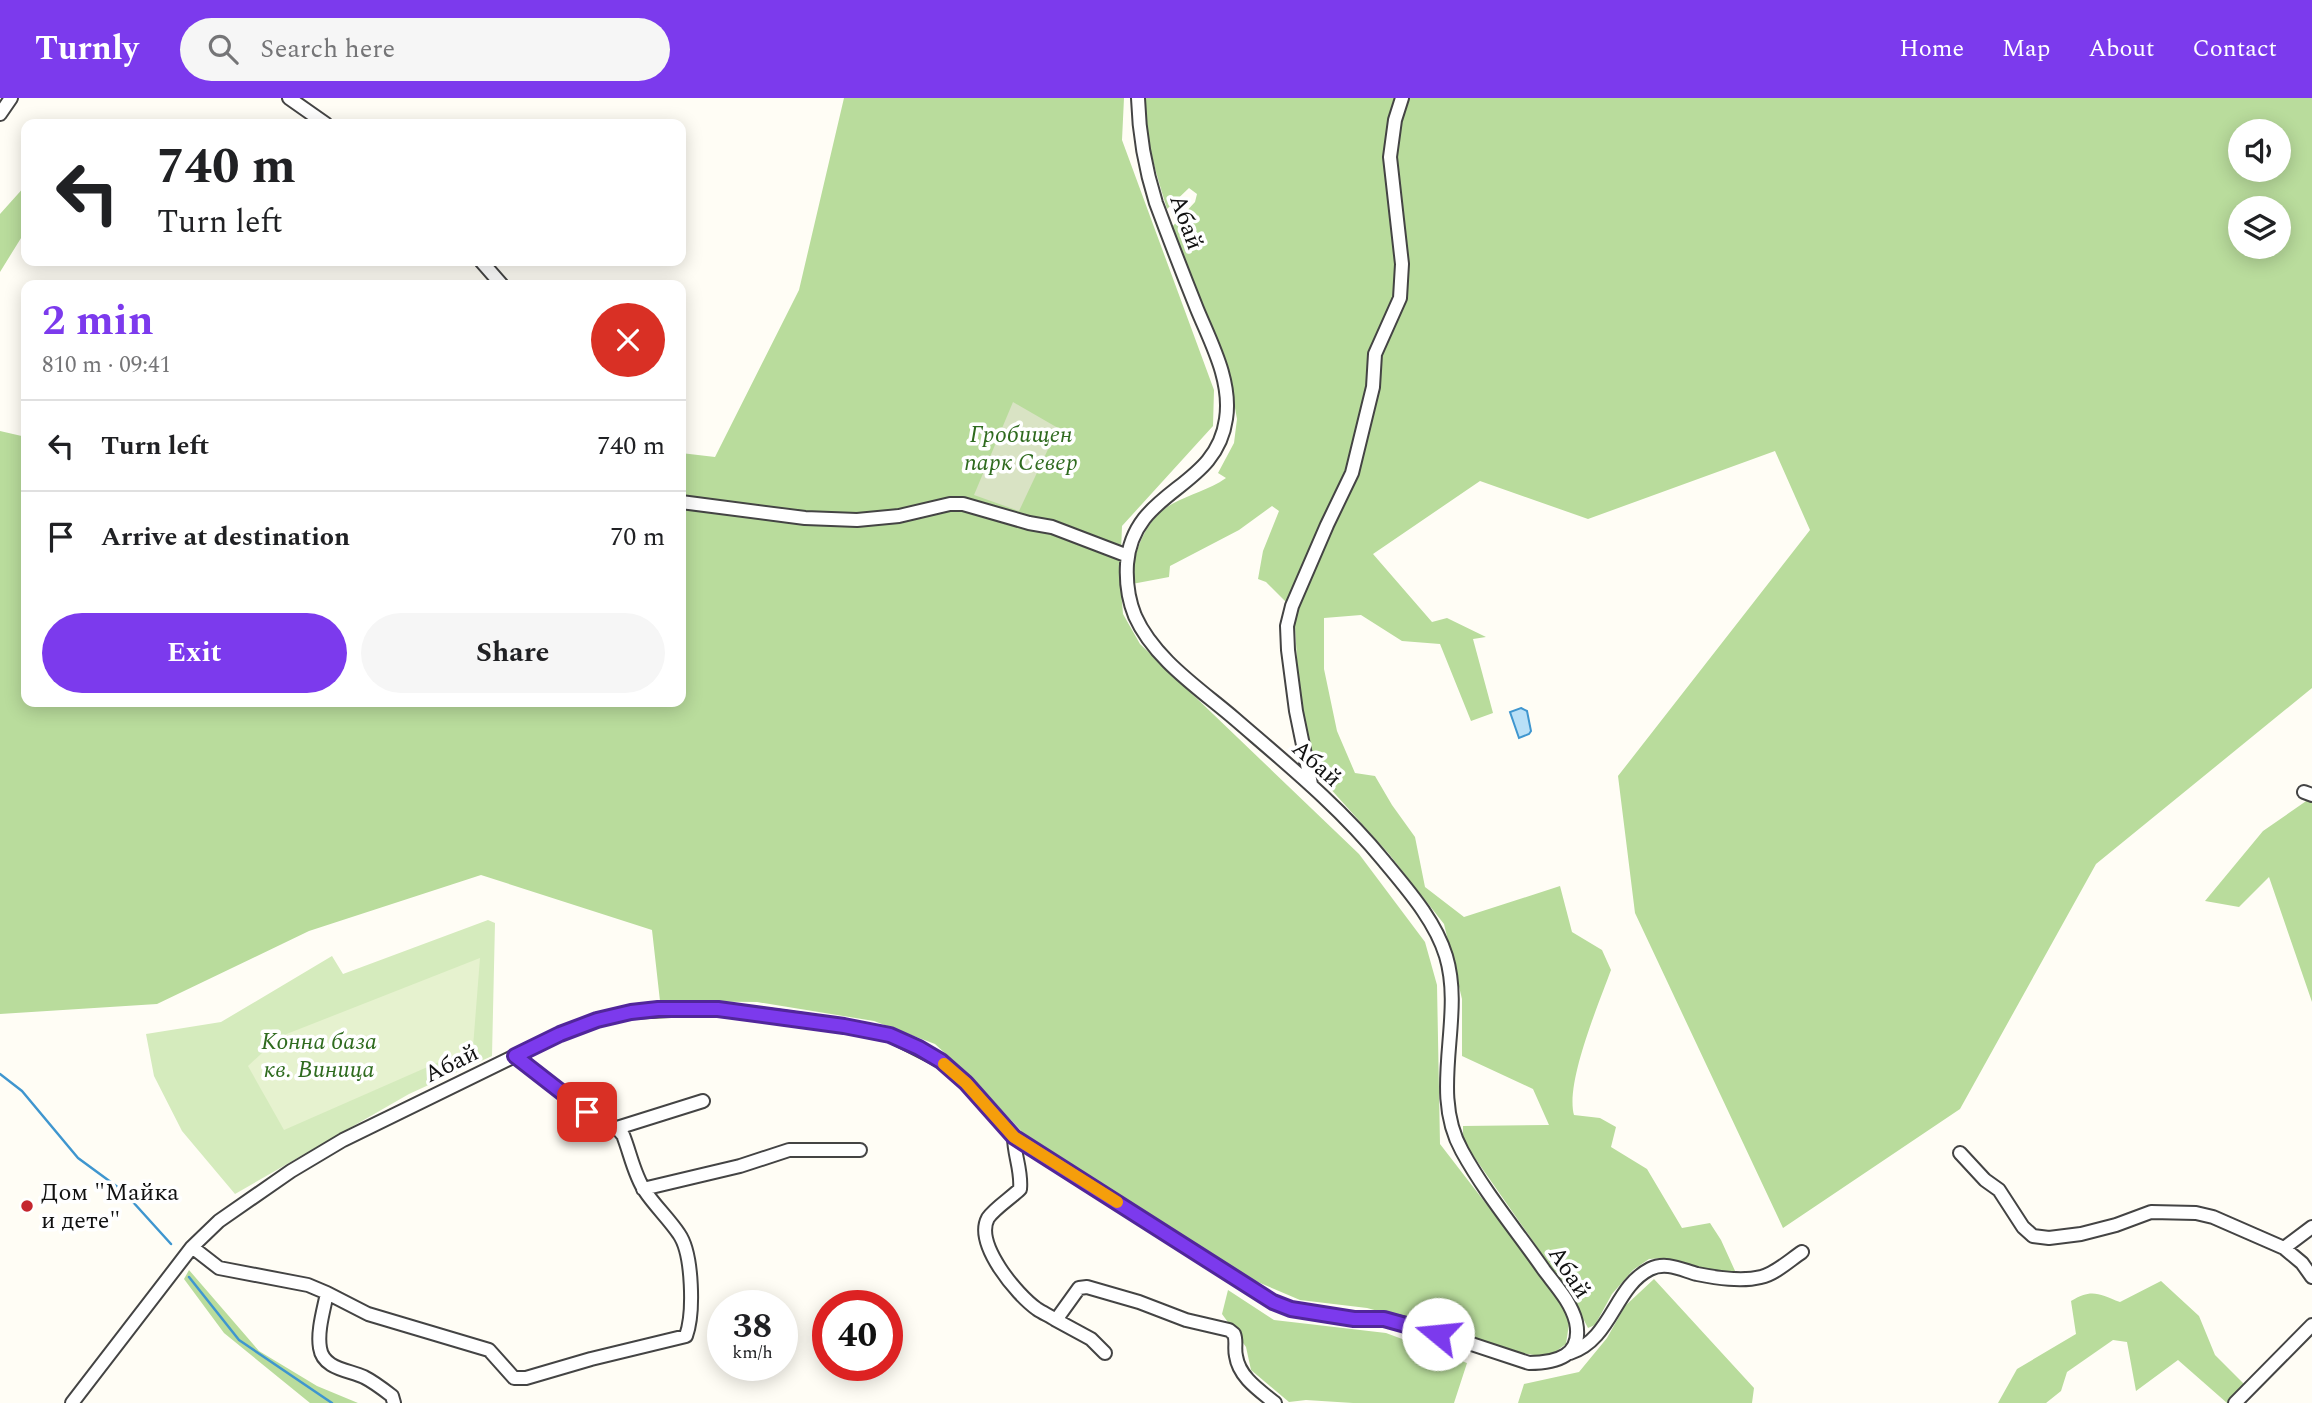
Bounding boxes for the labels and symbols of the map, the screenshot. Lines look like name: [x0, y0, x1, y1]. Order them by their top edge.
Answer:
street label: Абай: [1159, 189, 1213, 255]
park label: Гробищен парк Север: [964, 417, 1078, 481]
street label: Абай: [1283, 731, 1349, 796]
park label: Конна база кв. Виница: [261, 1024, 377, 1088]
street label: Абай: [418, 1035, 485, 1093]
pin: [557, 1082, 617, 1142]
place label: Дом "Майка и дете": [41, 1175, 179, 1239]
marker: Дом "Майка и дете": [19, 1198, 35, 1214]
street label: Абай: [1539, 1239, 1600, 1306]
speed limit sign: 40: [812, 1290, 903, 1381]
position arrow: [1401, 1297, 1475, 1371]

